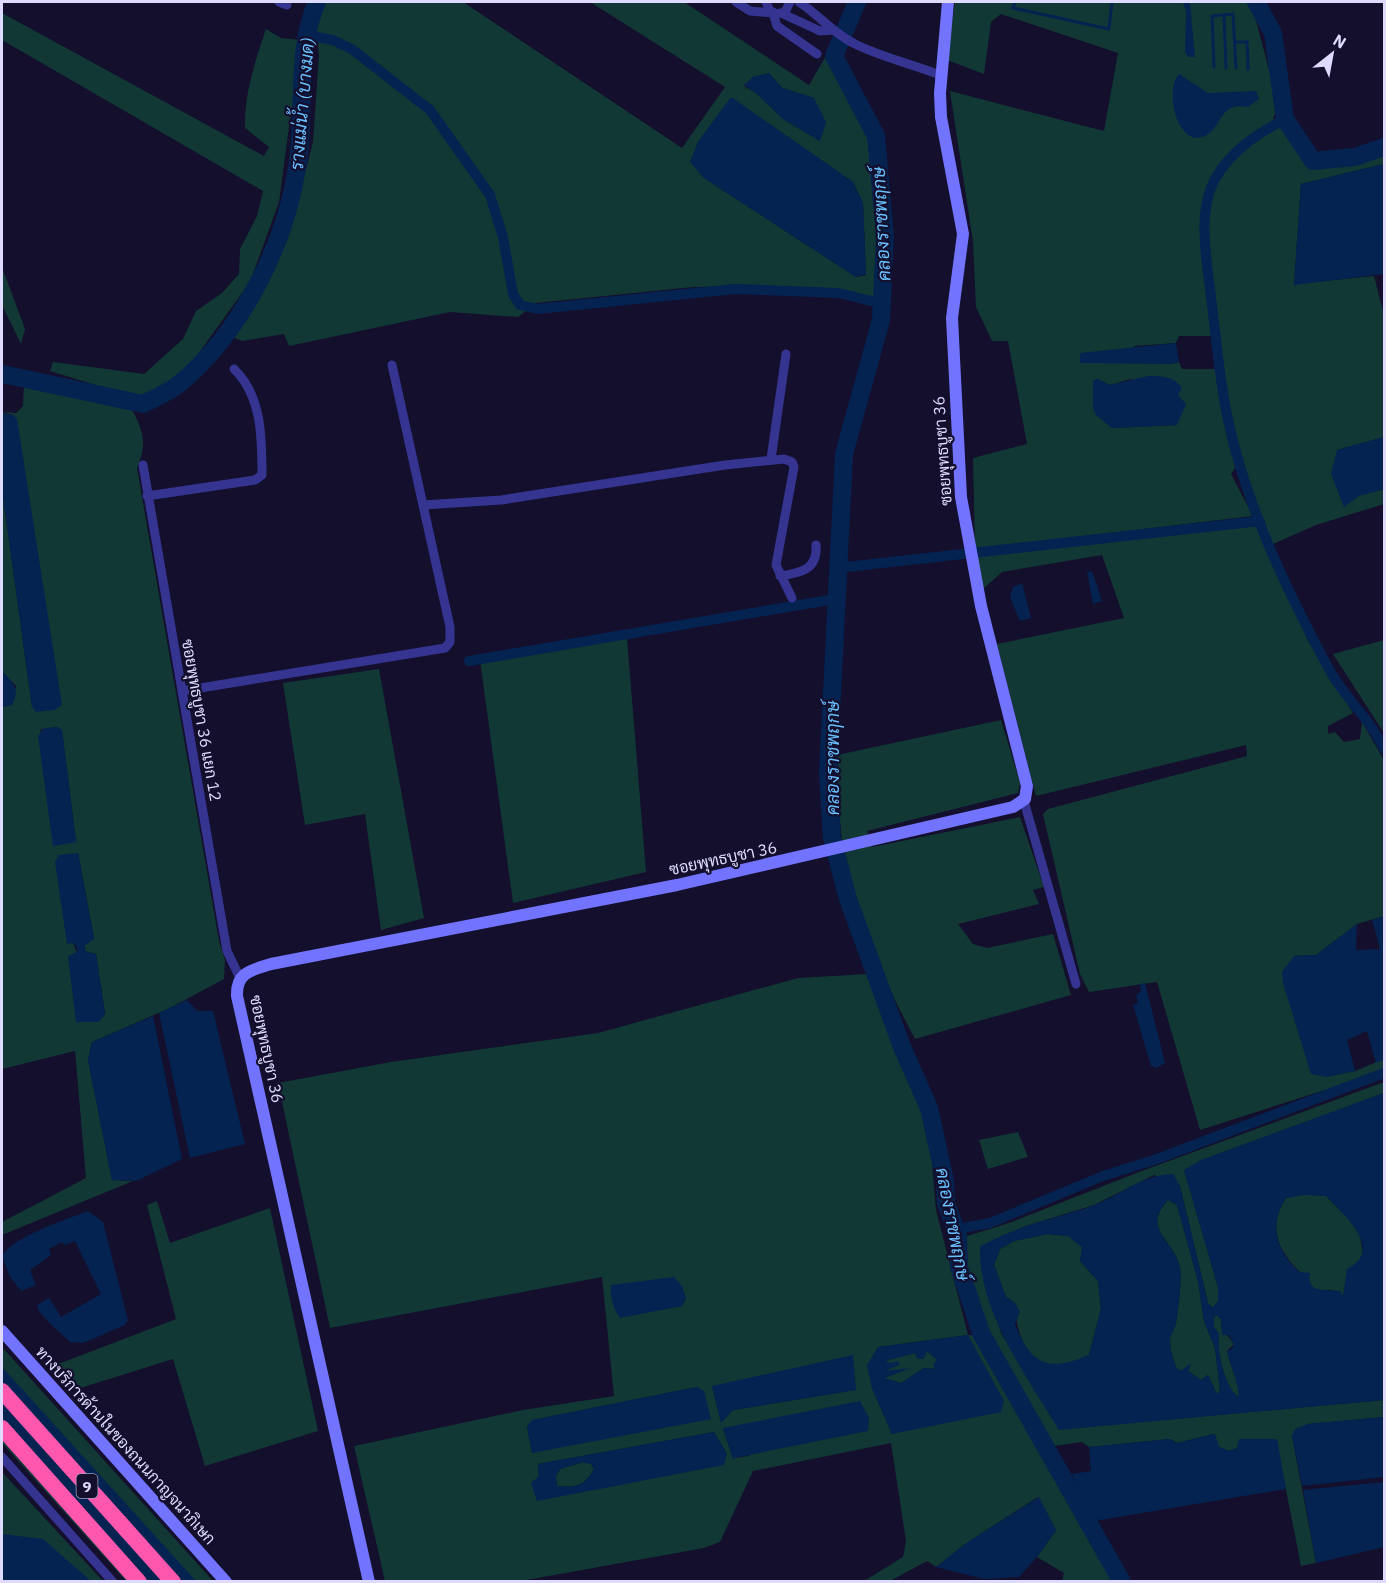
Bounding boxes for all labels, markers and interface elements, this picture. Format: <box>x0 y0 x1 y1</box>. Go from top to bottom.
north arrow <box>1302 24 1362 84</box>
text: N <box>1330 30 1350 53</box>
water label: รางแม่น้ำ (บางมด) <box>281 36 319 172</box>
water label: คลองราชพฤกษ์ <box>865 164 895 282</box>
street label: ซอยพุทธบูชา 36 <box>928 395 958 506</box>
street label: ซอยพุทธบูชา 36 แยก 12 <box>176 637 226 803</box>
water label: คลองราชพฤกษ์ <box>820 698 844 815</box>
street label: ซอยพุทธบูชา 36 <box>667 837 779 881</box>
street label: ซอยพุทธบูชา 36 <box>244 993 288 1105</box>
water label: คลองราชพฤกษ์ <box>931 1165 977 1285</box>
street label: ทางบริการด้านในของถนนกาญจนาภิเษก <box>32 1341 221 1548</box>
road number: 9 <box>76 1474 98 1498</box>

